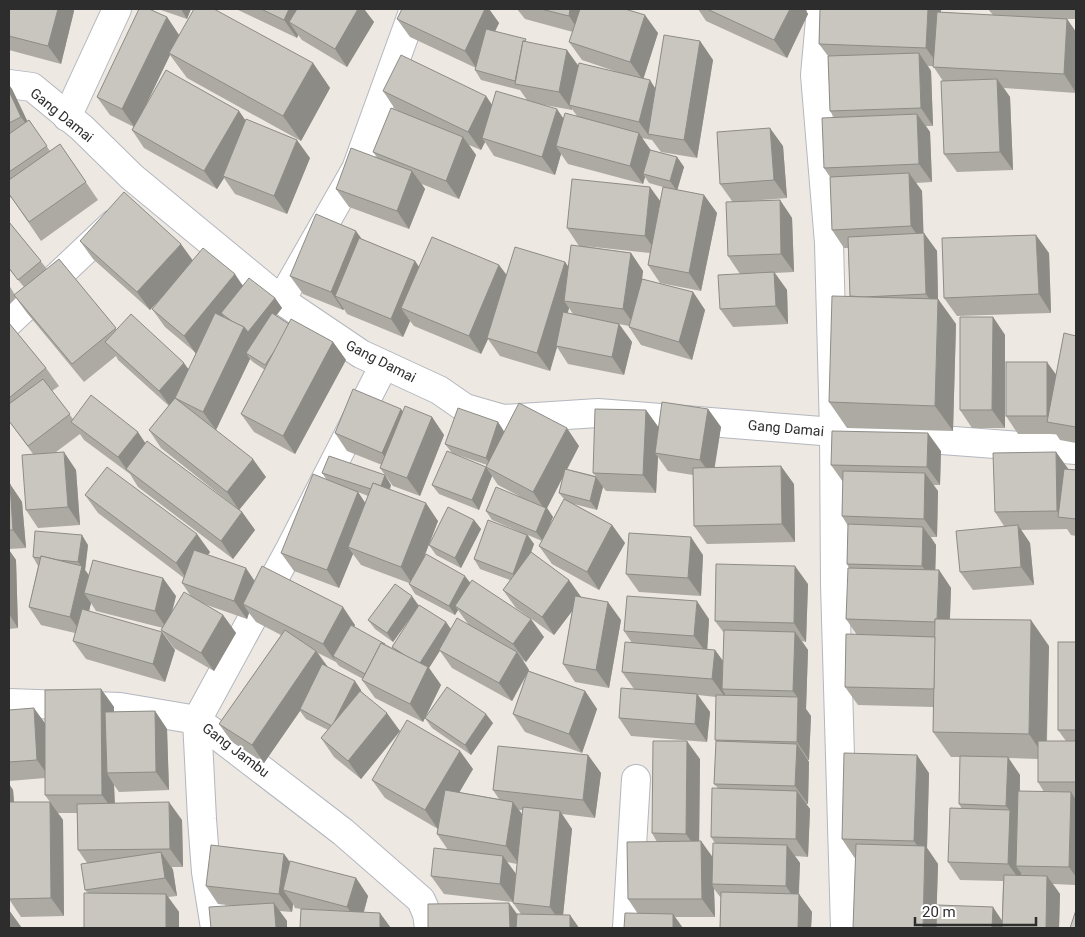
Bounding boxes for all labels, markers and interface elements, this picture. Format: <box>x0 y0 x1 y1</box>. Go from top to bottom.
street label: Gang Damai <box>27 85 97 145</box>
street label: Gang Damai <box>343 337 419 385</box>
street label: Gang Damai <box>747 417 825 439</box>
street label: Gang Jambu <box>199 720 273 780</box>
scale bar <box>915 894 1036 926</box>
text: 20 m <box>922 903 956 921</box>

